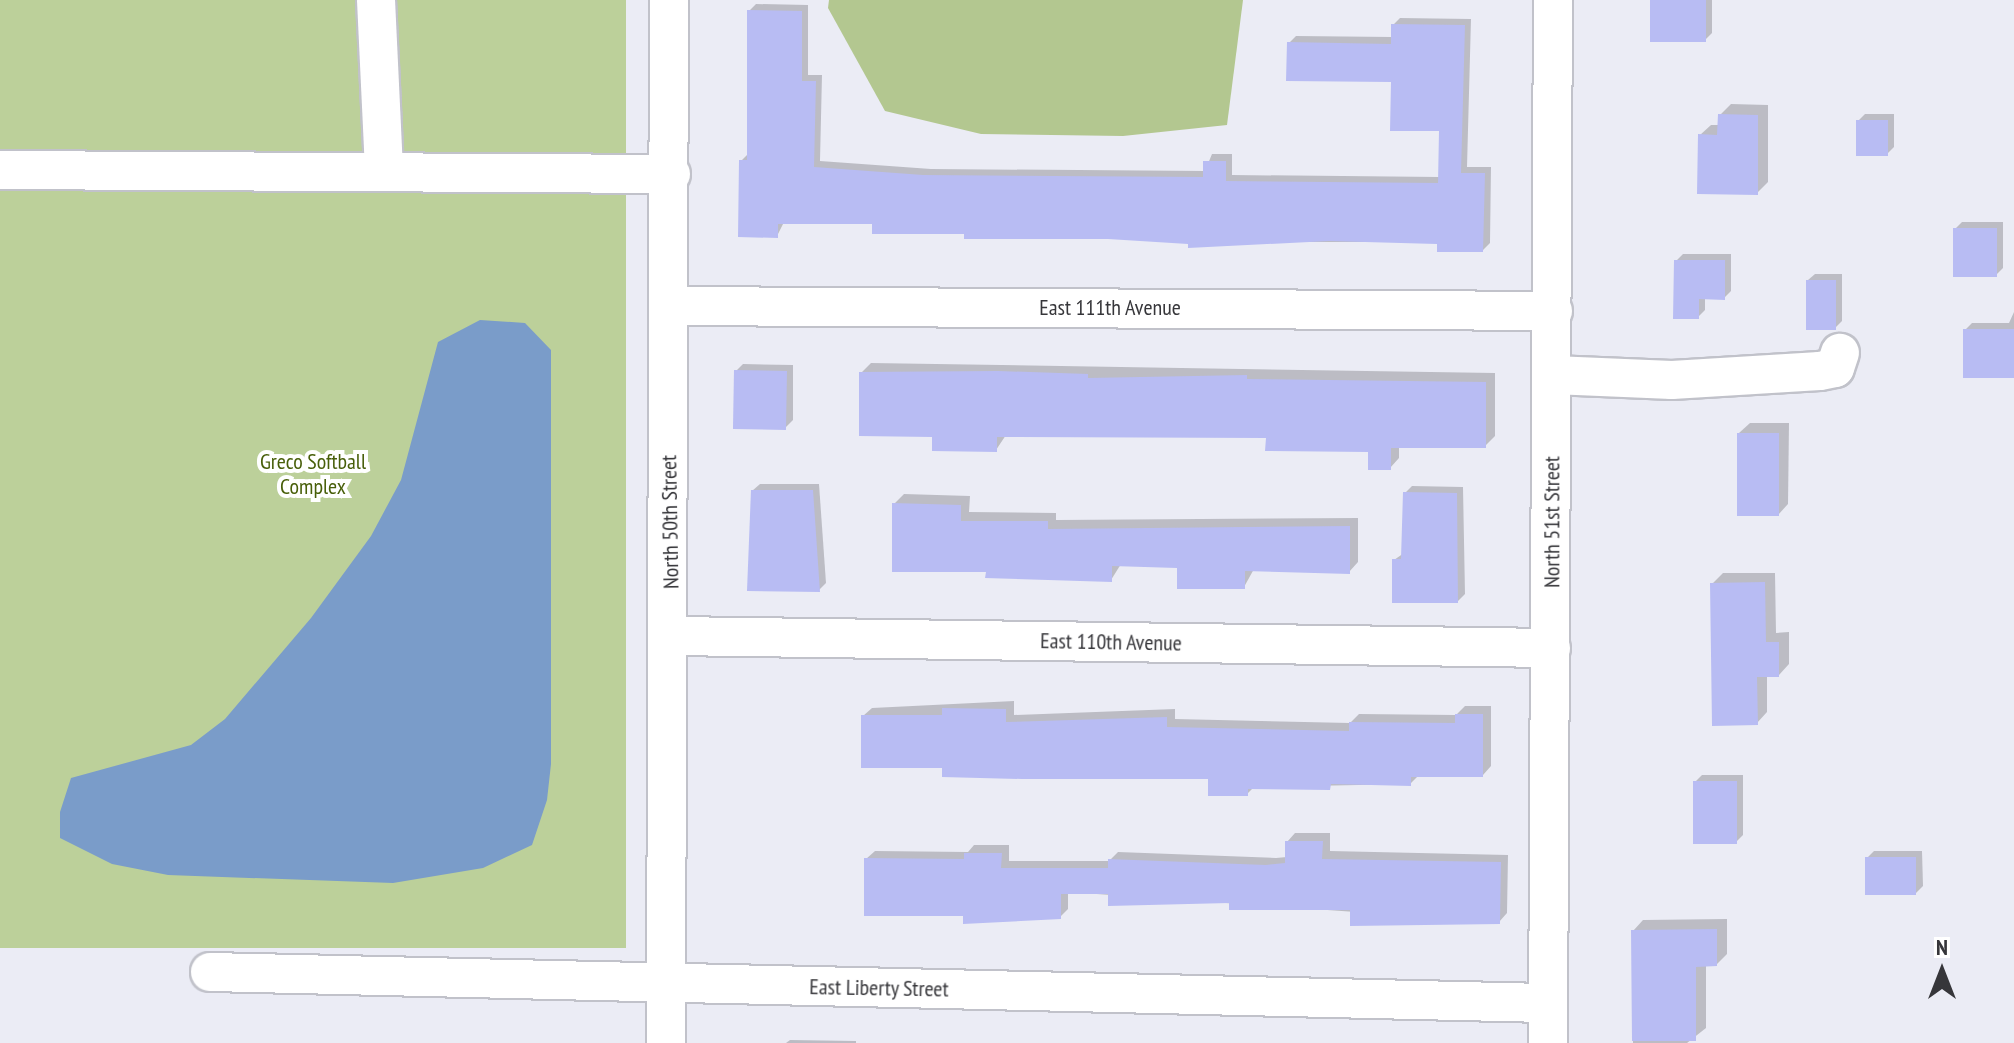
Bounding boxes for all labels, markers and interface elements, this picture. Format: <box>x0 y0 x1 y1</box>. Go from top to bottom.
street label: East 111th Avenue <box>1039 295 1181 321</box>
park label: Greco Softball Complex <box>260 448 366 500</box>
street label: North 50th Street <box>656 455 684 589</box>
street label: North 51st Street <box>1539 456 1565 588</box>
street label: East 110th Avenue <box>1040 628 1182 656</box>
north arrow <box>1902 931 1982 1011</box>
text: N <box>1936 933 1948 961</box>
street label: East Liberty Street <box>809 974 949 1002</box>

